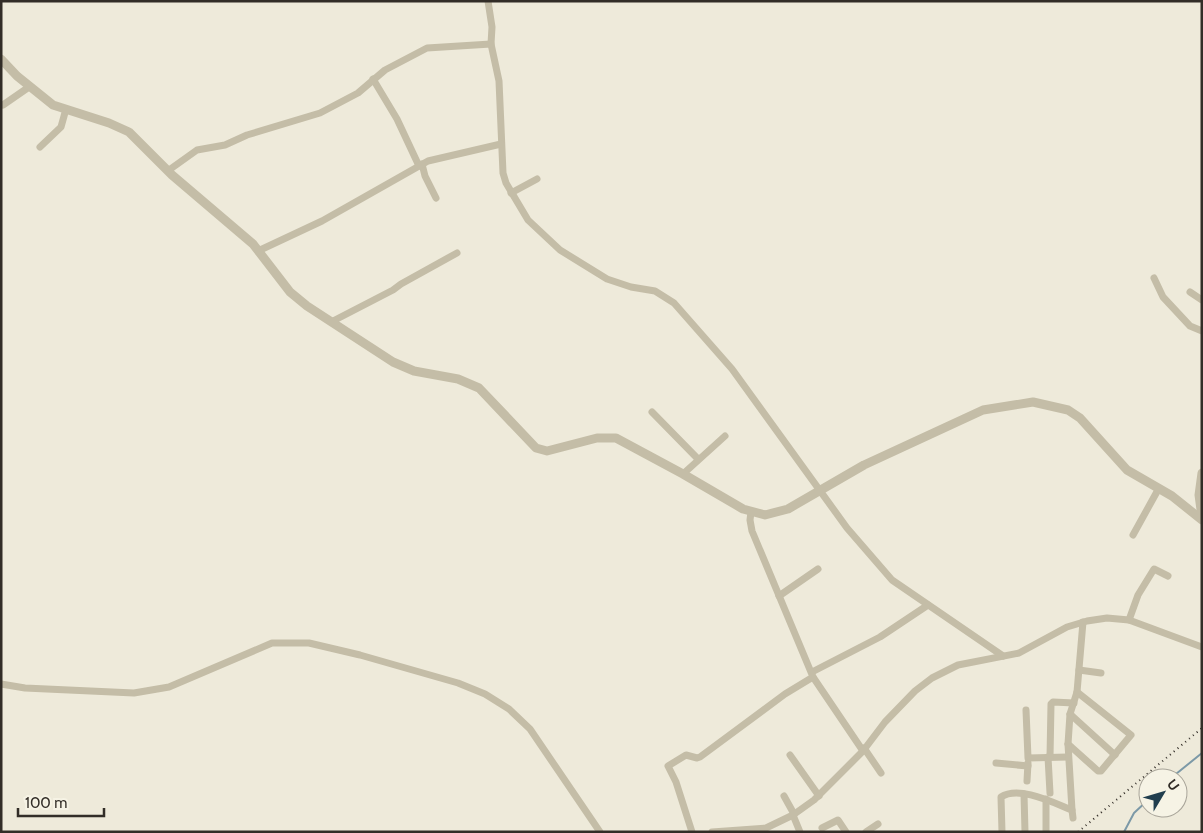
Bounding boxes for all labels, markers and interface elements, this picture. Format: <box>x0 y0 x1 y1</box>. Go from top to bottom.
north arrow <box>1138 768 1188 818</box>
text: U <box>1163 775 1183 795</box>
scale bar <box>18 786 104 818</box>
text: 100 m <box>25 794 67 812</box>

